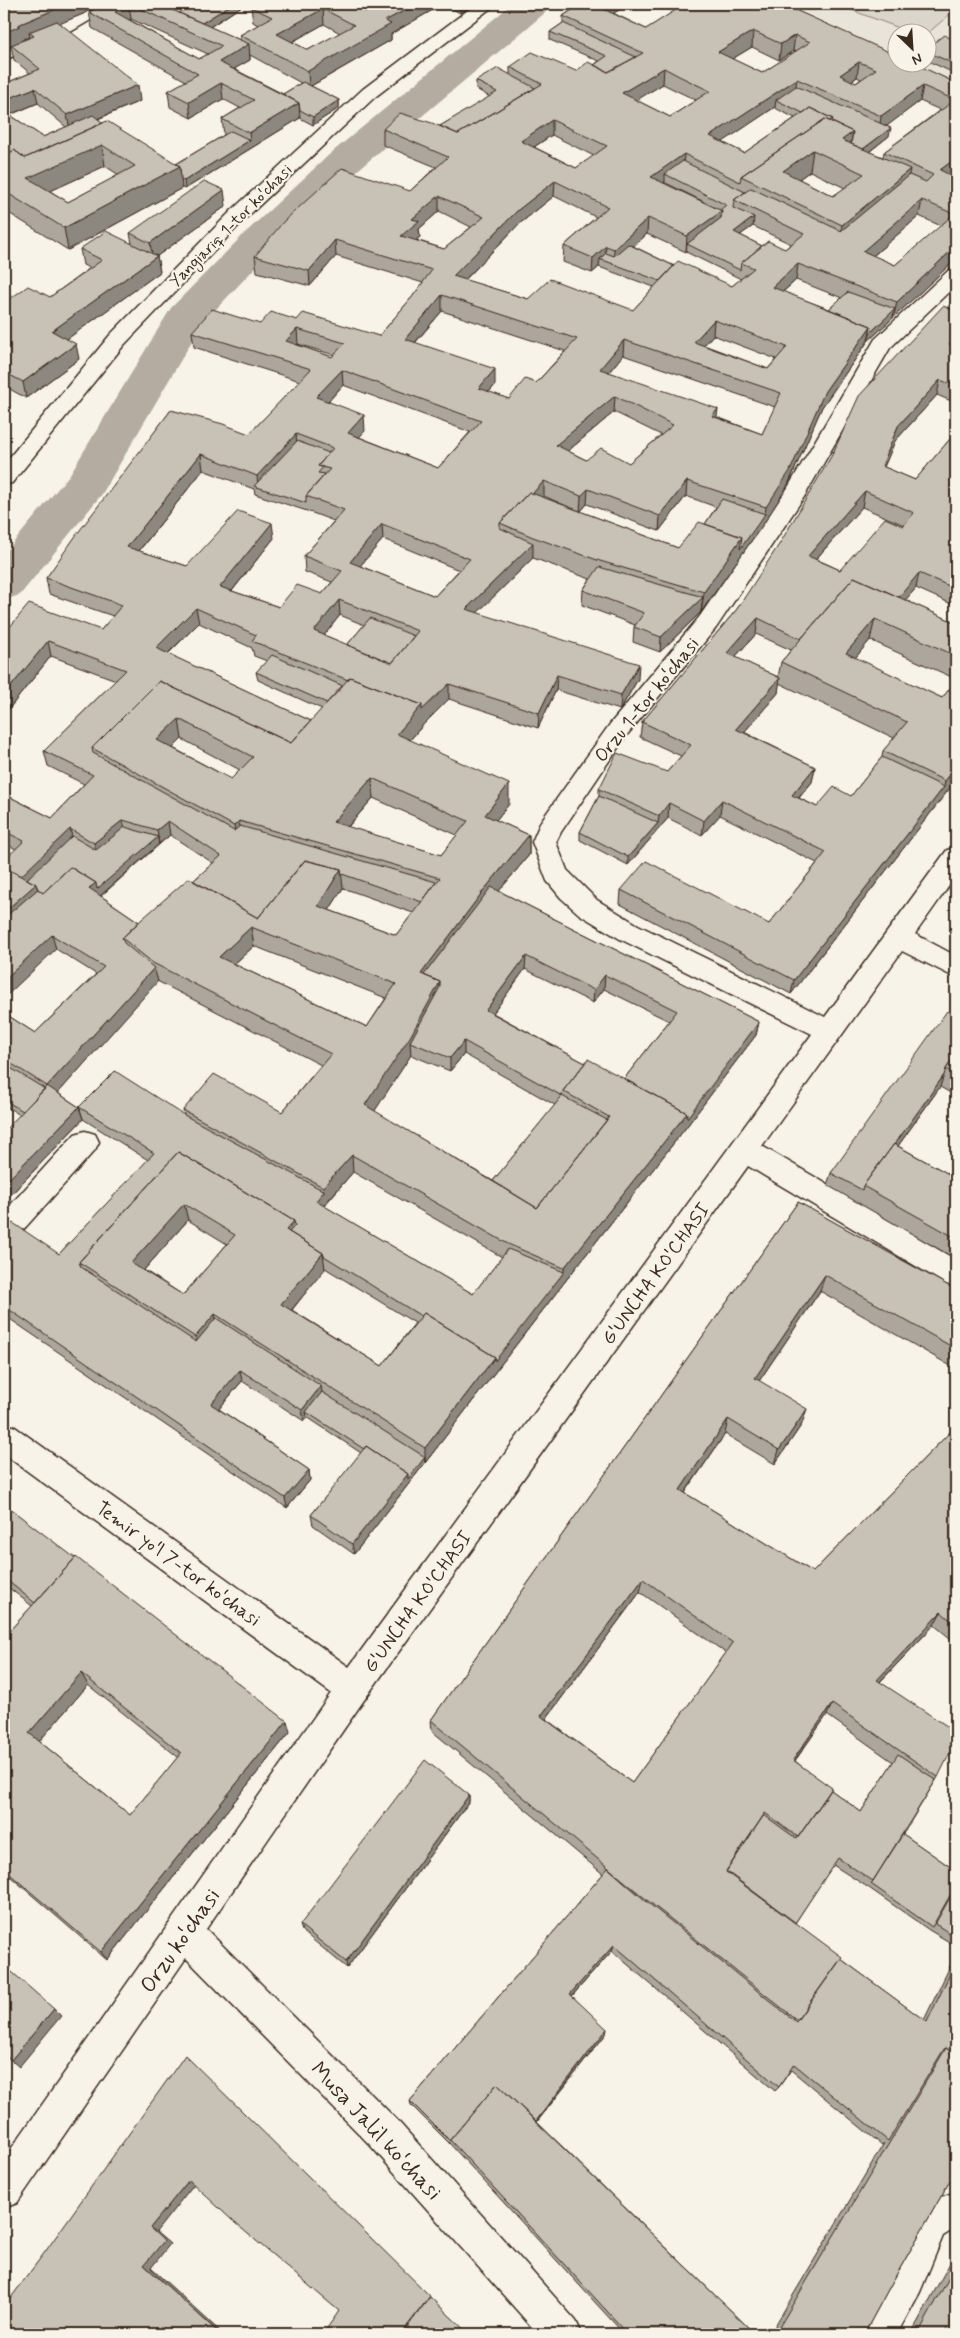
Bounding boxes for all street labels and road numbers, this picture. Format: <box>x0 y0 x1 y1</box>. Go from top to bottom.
street label: Yangiariq 1-tor koʻchasi <box>165 160 298 293</box>
street label: Orzu 1-tor koʻchasi <box>589 632 705 768</box>
street label: G'UNCHA KO'CHASI <box>596 1198 716 1350</box>
street label: Temir yoʻl 7-tor koʻchasi <box>90 1496 266 1633</box>
street label: G'UNCHA KO'CHASI <box>358 1526 478 1678</box>
street label: Orzu koʻchasi <box>134 1883 227 1999</box>
street label: Musa Jalil koʻchasi <box>304 2056 447 2207</box>

